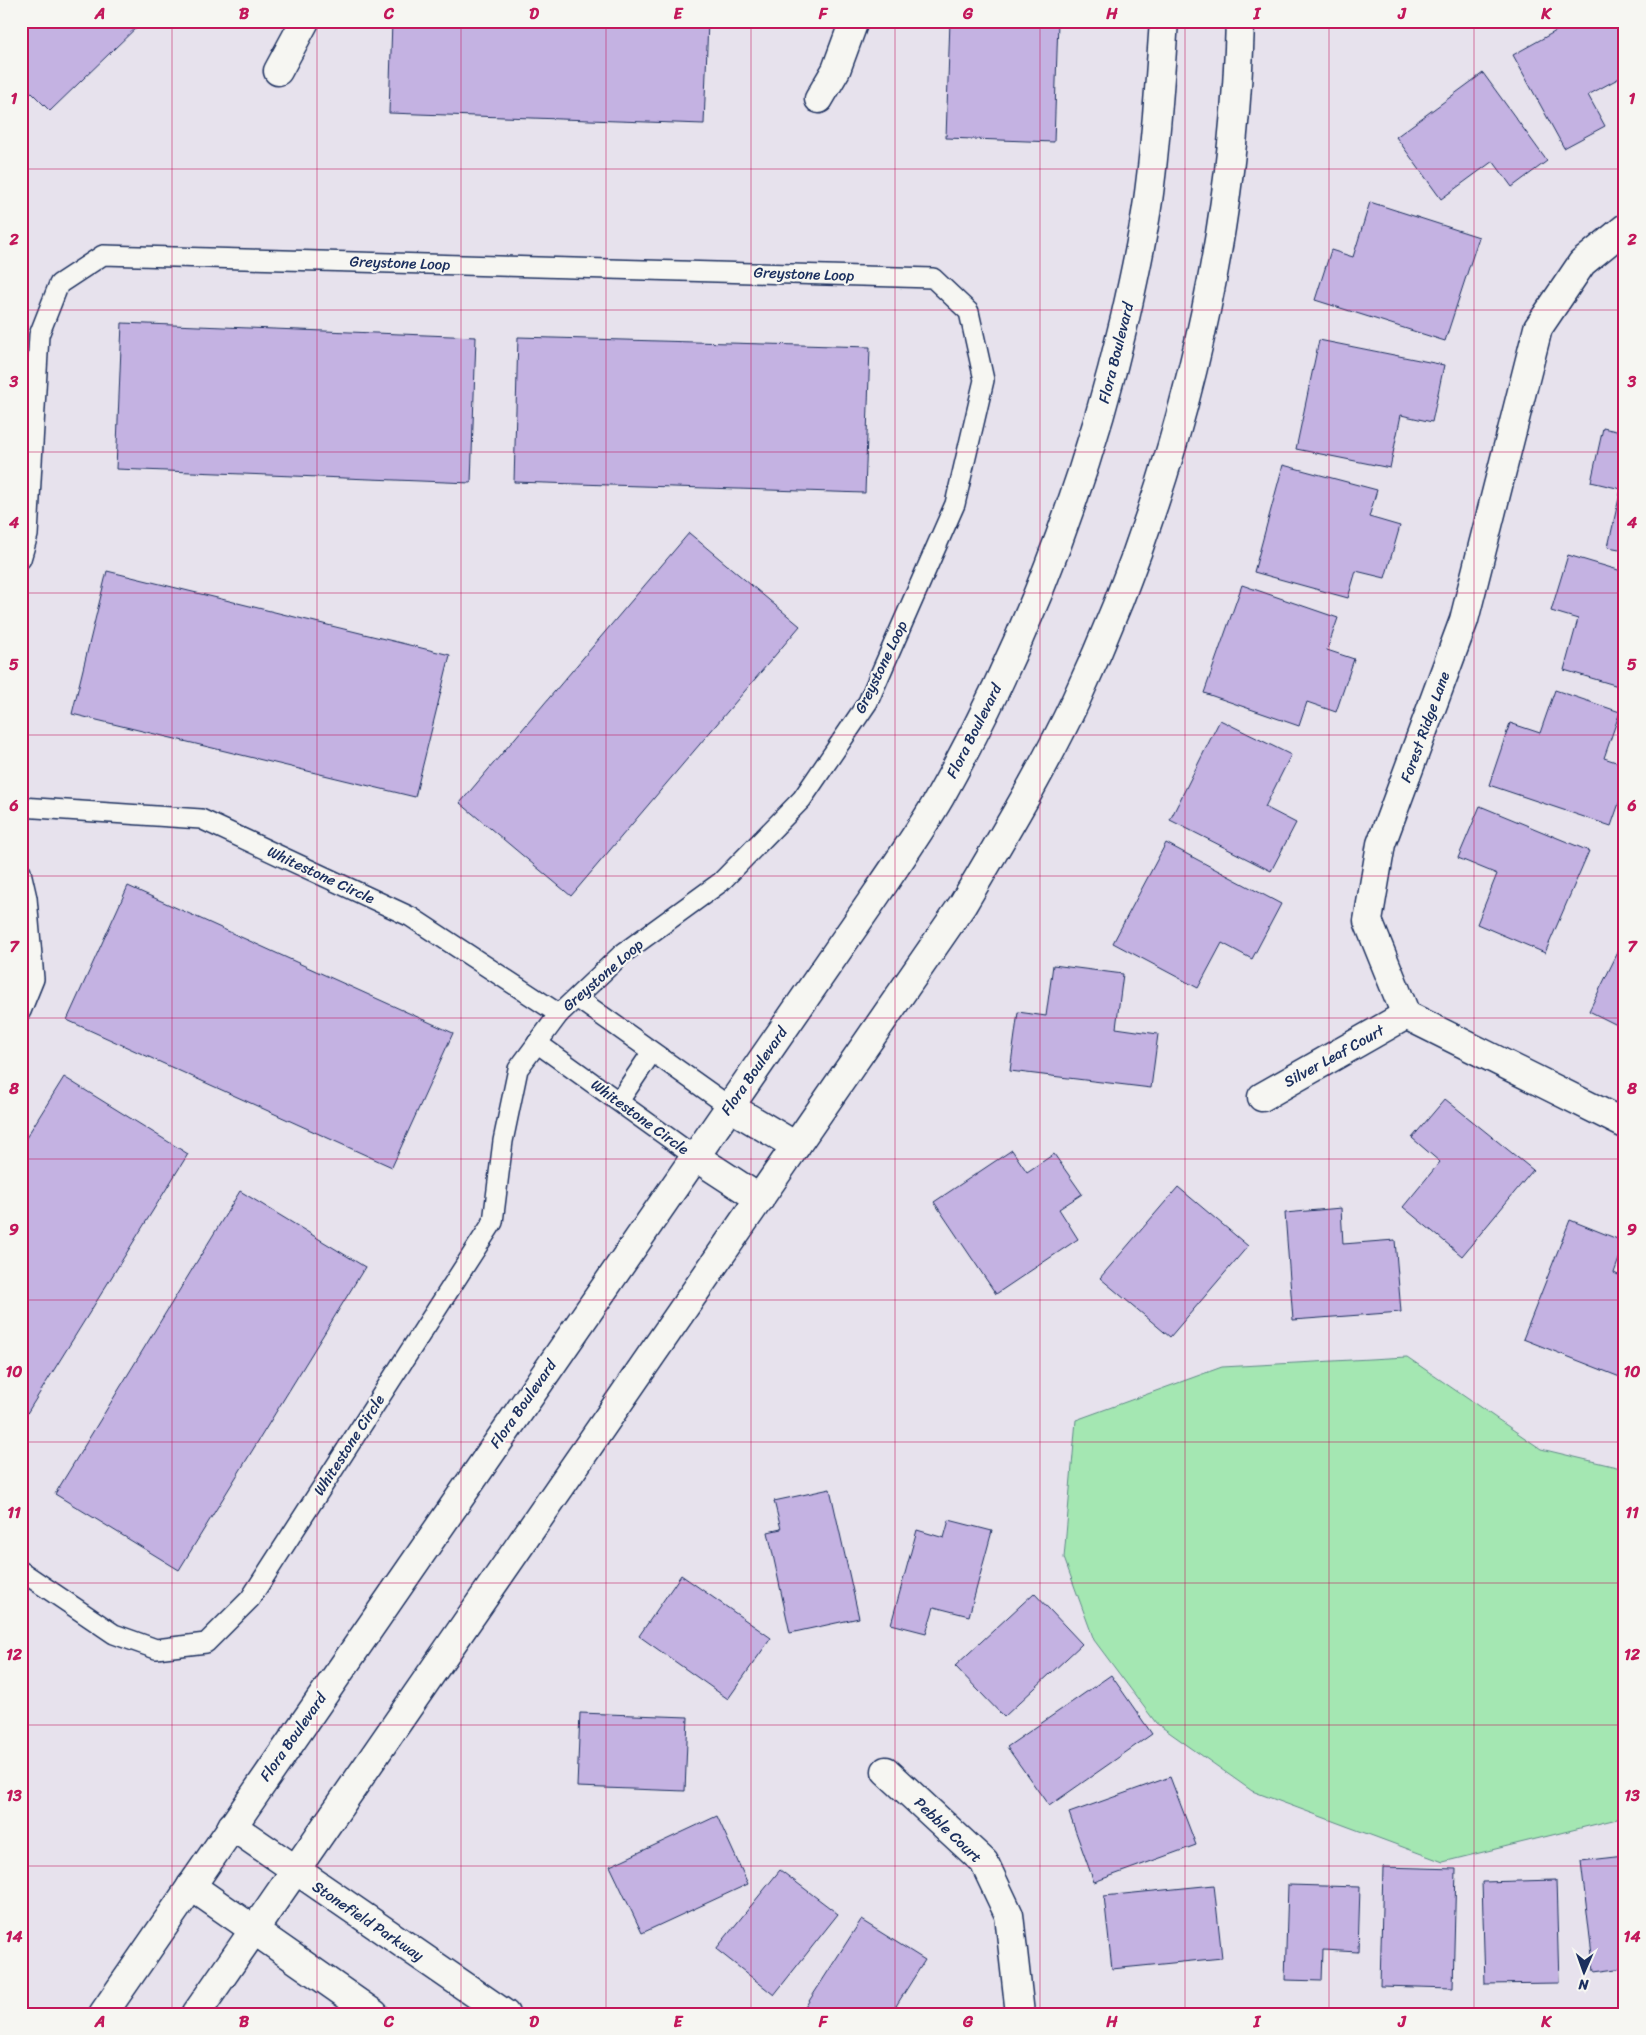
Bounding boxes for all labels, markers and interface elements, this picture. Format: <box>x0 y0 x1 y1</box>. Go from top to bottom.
text: A <box>94 0 105 28</box>
text: B <box>239 0 250 28</box>
text: C <box>383 0 395 28</box>
text: D <box>529 0 539 28</box>
text: E <box>674 0 684 28</box>
text: F <box>818 0 829 28</box>
text: G <box>962 0 974 28</box>
text: H <box>1105 0 1118 28</box>
text: I <box>1253 0 1262 28</box>
text: J <box>1397 0 1407 28</box>
text: K <box>1540 0 1552 28</box>
text: 1 <box>11 84 18 113</box>
text: 1 <box>1629 84 1636 113</box>
text: 2 <box>8 225 19 254</box>
text: 2 <box>1626 225 1637 254</box>
street label: Greystone Loop <box>349 248 451 278</box>
street label: Greystone Loop <box>753 259 855 289</box>
street label: Flora Boulevard <box>1091 299 1141 406</box>
text: 3 <box>9 367 19 396</box>
text: 3 <box>1627 367 1637 396</box>
text: 4 <box>8 508 19 537</box>
text: 4 <box>1626 508 1637 537</box>
street label: Greystone Loop <box>847 616 915 718</box>
text: 5 <box>9 650 19 679</box>
text: 5 <box>1627 650 1637 679</box>
street label: Forest Ridge Lane <box>1393 668 1457 786</box>
street label: Flora Boulevard <box>939 678 1010 783</box>
text: 6 <box>8 791 19 820</box>
text: 6 <box>1626 791 1637 820</box>
street label: Whitestone Circle <box>263 839 379 911</box>
text: 7 <box>9 932 20 961</box>
street label: Greystone Loop <box>556 932 650 1018</box>
text: 7 <box>1627 932 1638 961</box>
street label: Silver Leaf Court <box>1279 1017 1390 1095</box>
street label: Flora Boulevard <box>714 1020 795 1121</box>
street label: Whitestone Circle <box>585 1072 695 1162</box>
text: 8 <box>8 1074 19 1103</box>
text: 8 <box>1626 1074 1637 1103</box>
text: 9 <box>9 1215 19 1244</box>
text: 9 <box>1627 1215 1637 1244</box>
street label: Flora Boulevard <box>483 1353 564 1454</box>
text: 10 <box>6 1357 22 1386</box>
text: 10 <box>1624 1357 1640 1386</box>
street label: Whitestone Circle <box>306 1389 392 1501</box>
text: 11 <box>7 1498 21 1527</box>
text: 11 <box>1625 1498 1639 1527</box>
text: 12 <box>6 1640 23 1669</box>
text: 12 <box>1624 1640 1641 1669</box>
street label: Flora Boulevard <box>253 1686 334 1787</box>
text: 13 <box>6 1781 22 1810</box>
text: 13 <box>1624 1781 1640 1810</box>
street label: Pebble Court <box>908 1791 988 1870</box>
street label: Stonefield Parkway <box>307 1874 429 1968</box>
text: 14 <box>6 1922 22 1951</box>
text: 14 <box>1624 1922 1640 1951</box>
north arrow <box>1558 1948 1608 1998</box>
text: N <box>1578 1972 1590 1997</box>
text: A <box>94 2007 105 2035</box>
text: B <box>239 2007 250 2035</box>
text: C <box>383 2007 395 2035</box>
text: D <box>529 2007 539 2035</box>
text: E <box>674 2007 684 2035</box>
text: F <box>818 2007 829 2035</box>
text: G <box>962 2007 974 2035</box>
text: H <box>1105 2007 1118 2035</box>
text: I <box>1253 2007 1262 2035</box>
text: J <box>1397 2007 1407 2035</box>
text: K <box>1540 2007 1552 2035</box>

